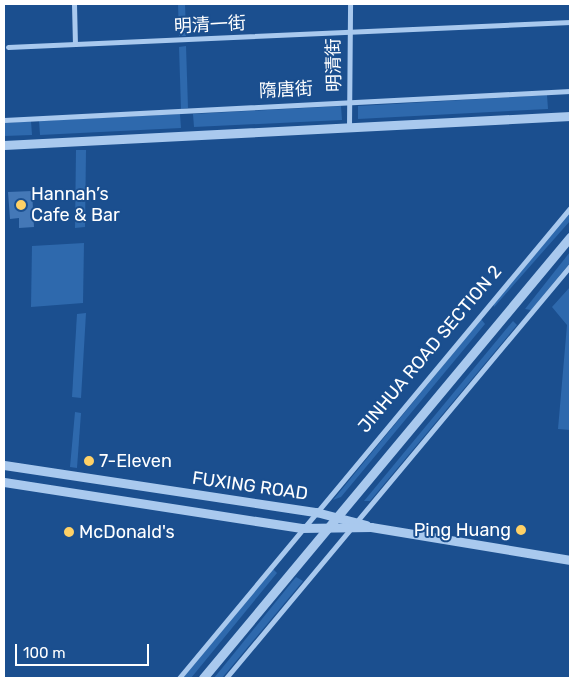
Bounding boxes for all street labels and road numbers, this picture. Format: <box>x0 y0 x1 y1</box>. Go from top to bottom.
street label: 明清一街 <box>173 12 247 38</box>
street label: 明清街 <box>323 38 345 92</box>
street label: 隋唐街 <box>258 78 314 102</box>
street label: JINHUA ROAD SECTION 2 <box>354 261 506 437</box>
street label: FUXING ROAD <box>191 467 309 505</box>

